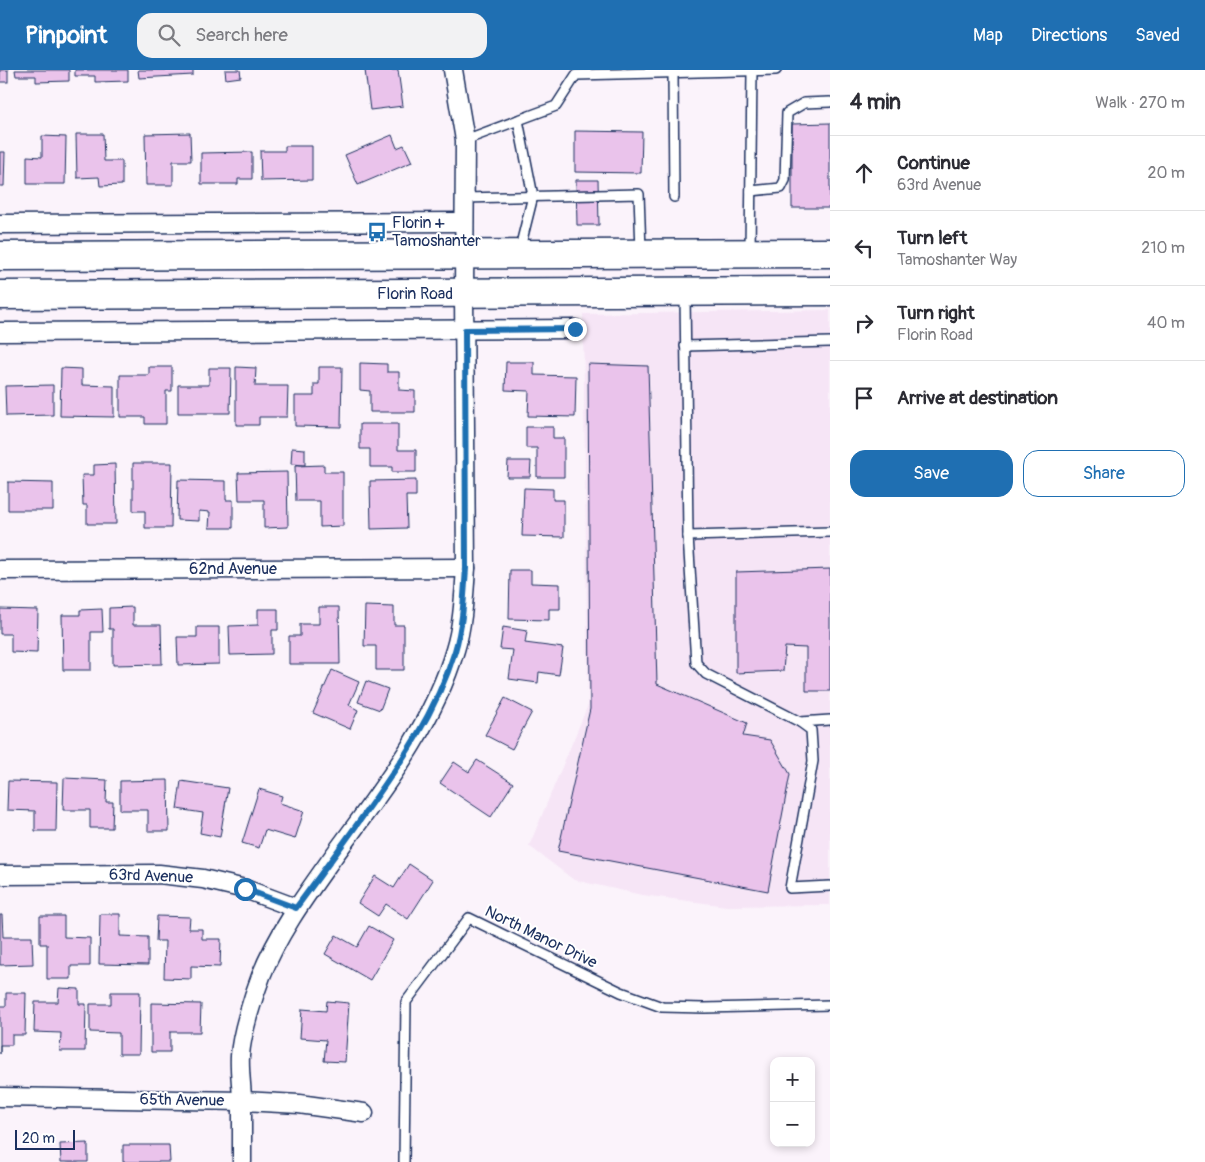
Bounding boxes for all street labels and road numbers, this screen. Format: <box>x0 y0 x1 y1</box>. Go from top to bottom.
street label: Florin Road <box>377 284 453 304</box>
street label: 62nd Avenue <box>189 559 277 579</box>
street label: 63rd Avenue <box>109 865 193 887</box>
street label: North Manor Drive <box>482 901 600 973</box>
street label: 65th Avenue <box>140 1089 225 1111</box>

